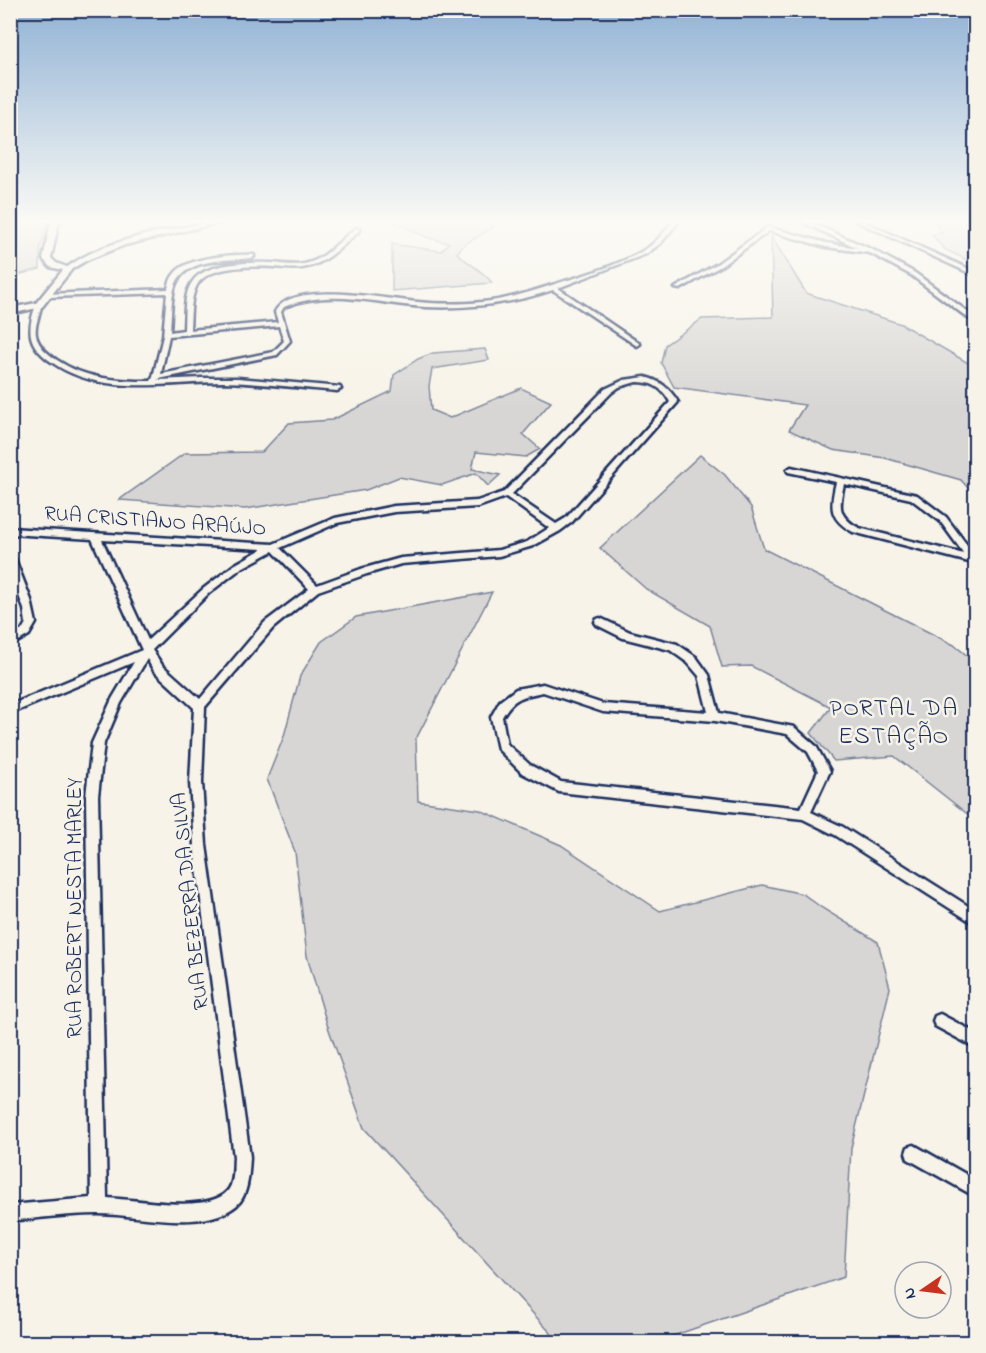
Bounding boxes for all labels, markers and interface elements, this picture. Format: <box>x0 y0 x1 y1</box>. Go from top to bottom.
street label: RUA CRISTIANO ARAÚJO <box>43 499 267 545</box>
district label: PORTAL DA ESTAÇÃO <box>829 692 959 755</box>
street label: RUA ROBERT NESTA MARLEY <box>61 777 91 1039</box>
street label: RUA BEZERRA DA SILVA <box>165 791 217 1011</box>
north arrow <box>893 1260 953 1320</box>
text: N <box>897 1285 923 1301</box>

